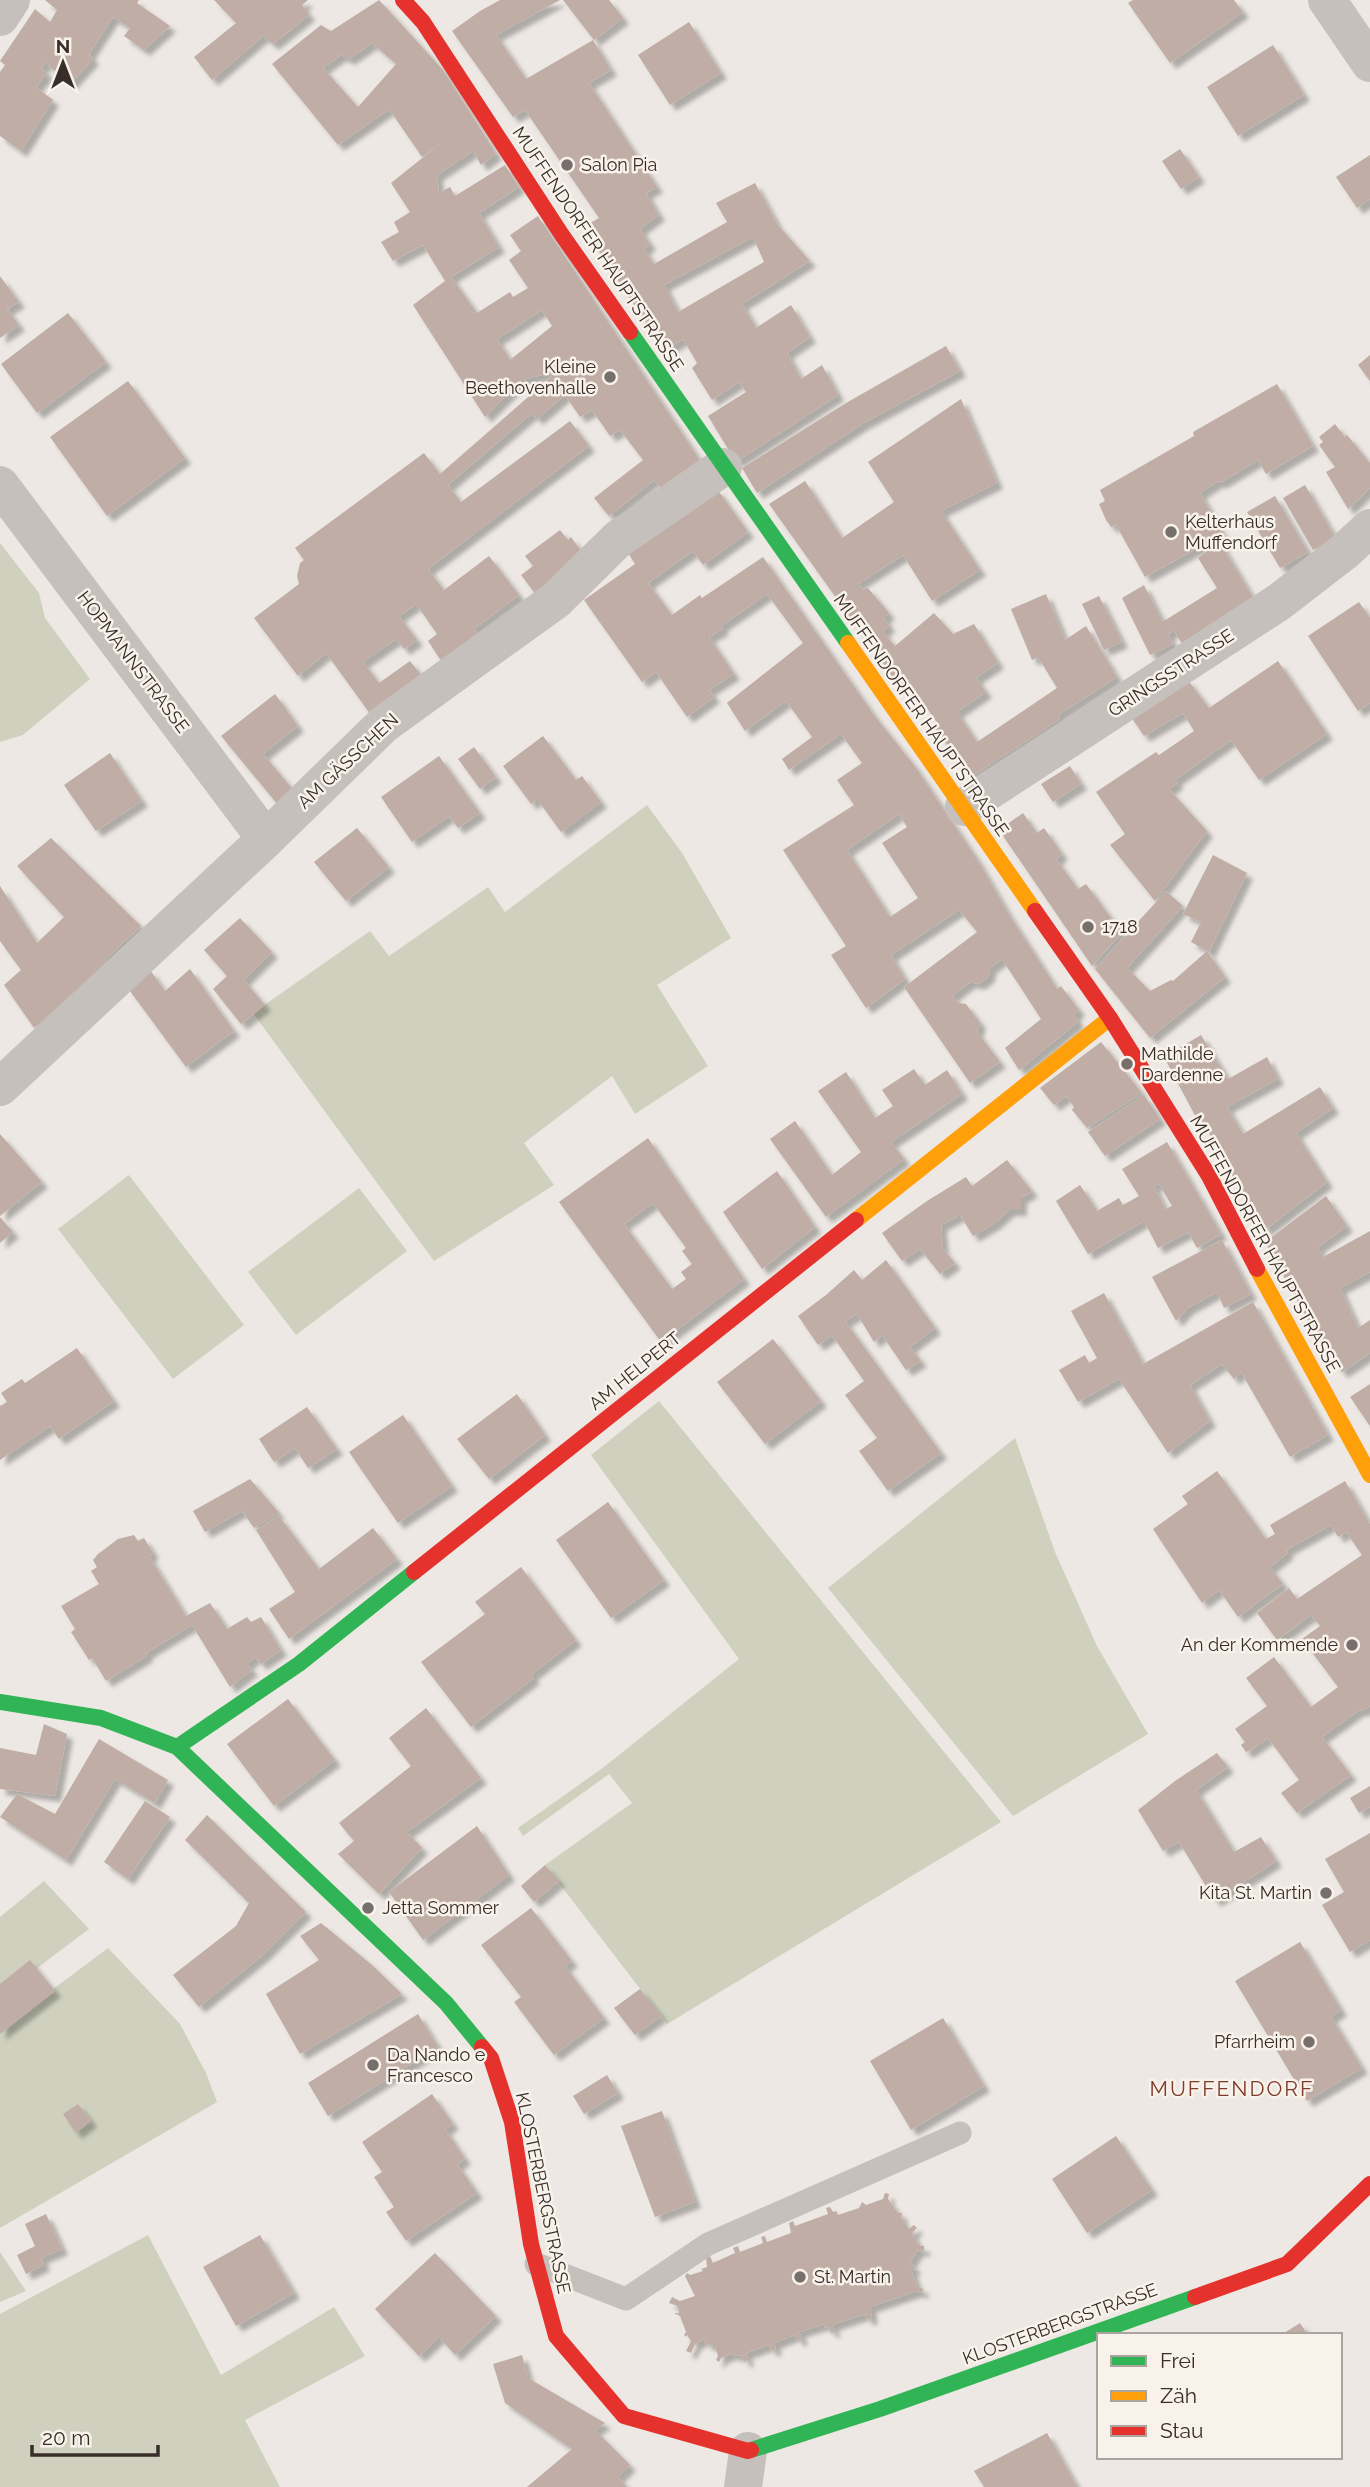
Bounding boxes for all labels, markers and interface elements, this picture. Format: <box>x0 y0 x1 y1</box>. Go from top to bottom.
north arrow <box>28 28 98 98</box>
text: N <box>56 35 70 57</box>
street label: MUFFENDORFER HAUPTSTRASSE <box>508 122 688 375</box>
place label: Salon Pia <box>581 154 657 175</box>
marker: Salon Pia <box>559 157 575 173</box>
place label: Kleine Beethovenhalle <box>465 356 596 398</box>
marker: Kleine Beethovenhalle <box>602 369 618 385</box>
place label: Kelterhaus Muffendorf <box>1185 511 1278 553</box>
marker: Kelterhaus Muffendorf <box>1163 524 1179 540</box>
street label: HOPMANNSTRASSE <box>73 587 194 737</box>
street label: MUFFENDORFER HAUPTSTRASSE <box>829 590 1013 840</box>
street label: GRINGSSTRASSE <box>1104 624 1237 721</box>
street label: AM GÄSSCHEN <box>293 709 402 813</box>
place label: 1718 <box>1102 916 1138 937</box>
marker: 1718 <box>1080 919 1096 935</box>
place label: Mathilde Dardenne <box>1141 1043 1223 1085</box>
marker: Mathilde Dardenne <box>1119 1056 1135 1072</box>
street label: MUFFENDORFER HAUPTSTRASSE <box>1186 1112 1345 1376</box>
street label: AM HELPERT <box>585 1327 685 1414</box>
place label: An der Kommende <box>1181 1634 1338 1655</box>
marker: An der Kommende <box>1344 1637 1360 1653</box>
place label: Kita St. Martin <box>1199 1882 1312 1903</box>
marker: Kita St. Martin <box>1318 1885 1334 1901</box>
place label: Jetta Sommer <box>382 1897 500 1918</box>
marker: Jetta Sommer <box>360 1900 376 1916</box>
place label: Pfarrheim <box>1214 2031 1295 2052</box>
marker: Pfarrheim <box>1301 2034 1317 2050</box>
place label: Da Nando e Francesco <box>387 2044 486 2086</box>
marker: Da Nando e Francesco <box>365 2057 381 2073</box>
district label: MUFFENDORF <box>1150 2076 1314 2101</box>
street label: KLOSTERBERGSTRASSE <box>512 2090 575 2296</box>
place label: St. Martin <box>814 2266 891 2287</box>
marker: St. Martin <box>792 2269 808 2285</box>
street label: KLOSTERBERGSTRASSE <box>960 2278 1160 2369</box>
legend <box>1097 2333 1342 2459</box>
text: Frei <box>1160 2348 1196 2373</box>
text: Zäh <box>1160 2383 1197 2408</box>
scale bar <box>32 2414 158 2458</box>
text: Stau <box>1160 2418 1204 2443</box>
text: 20 m <box>42 2425 90 2450</box>

